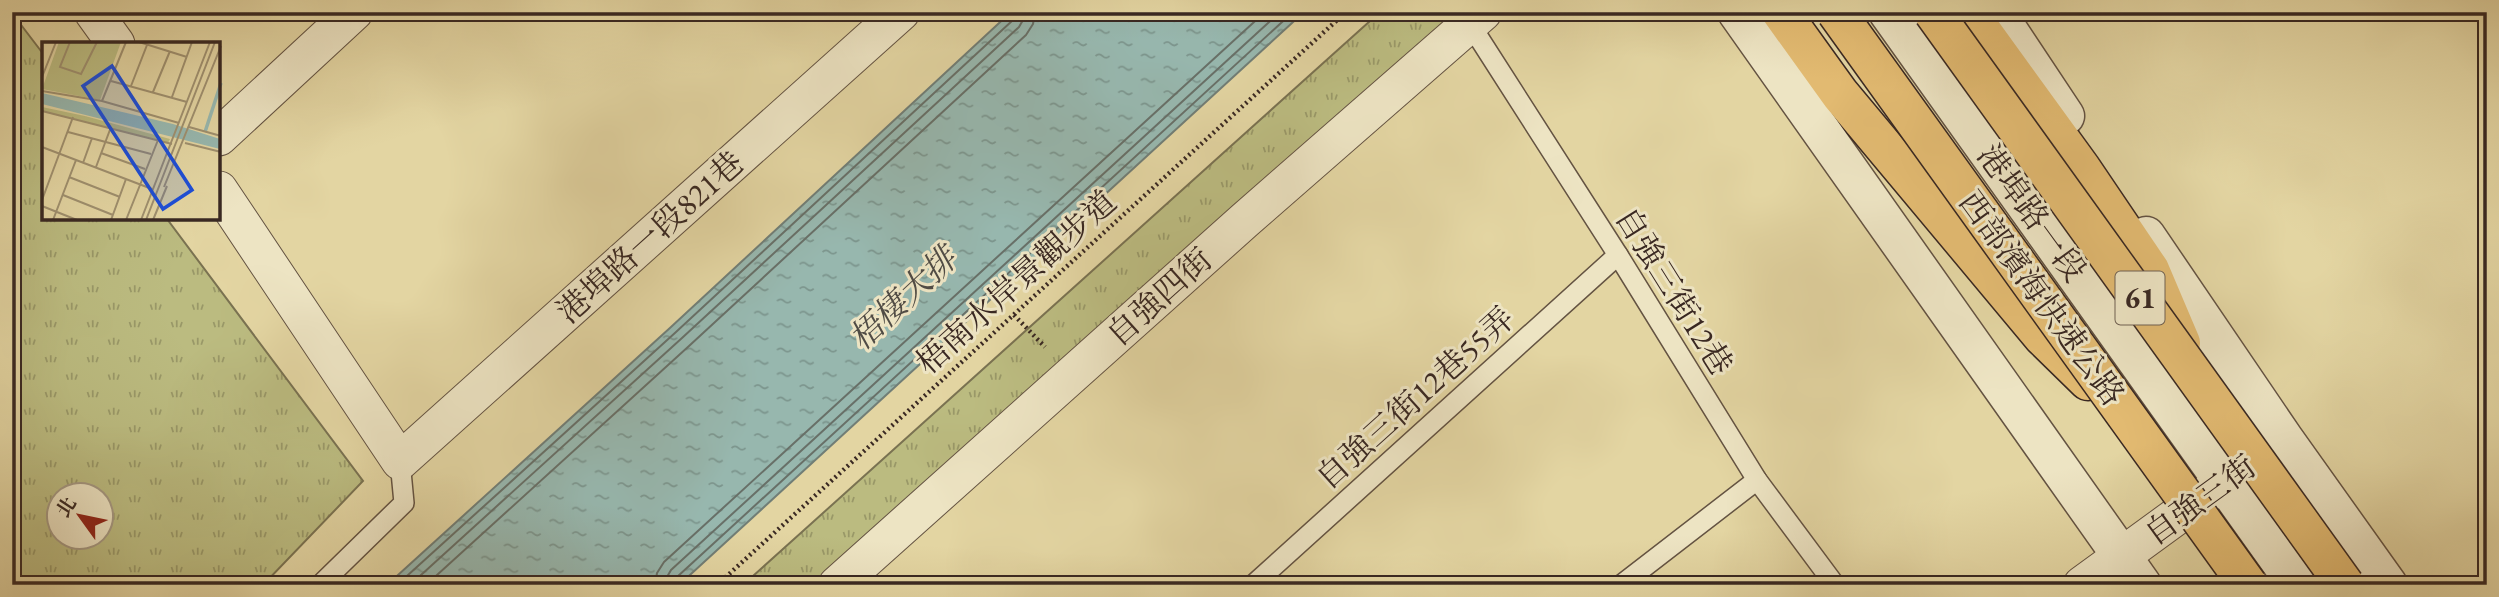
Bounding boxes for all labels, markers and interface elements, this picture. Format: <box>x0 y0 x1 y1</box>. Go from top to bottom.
inset map <box>42 42 220 220</box>
street label: 港埠路一段 <box>1968 136 2096 290</box>
street label: 港埠路一段821巷 <box>547 142 753 332</box>
street label: 梧南水岸景觀步道 <box>907 181 1125 383</box>
street label: 西部濱海快速公路 <box>1950 182 2134 414</box>
street label: 自強三街12巷 <box>1606 199 1742 383</box>
water label: 梧棲大排 <box>839 234 969 359</box>
street label: 自強四街 <box>1097 239 1221 355</box>
road number: 61 <box>2116 272 2164 324</box>
street label: 自強三街12巷55弄 <box>1307 298 1523 498</box>
street label: 自強三街 <box>2136 445 2264 555</box>
north arrow <box>46 482 116 552</box>
text: 北 <box>51 492 82 522</box>

